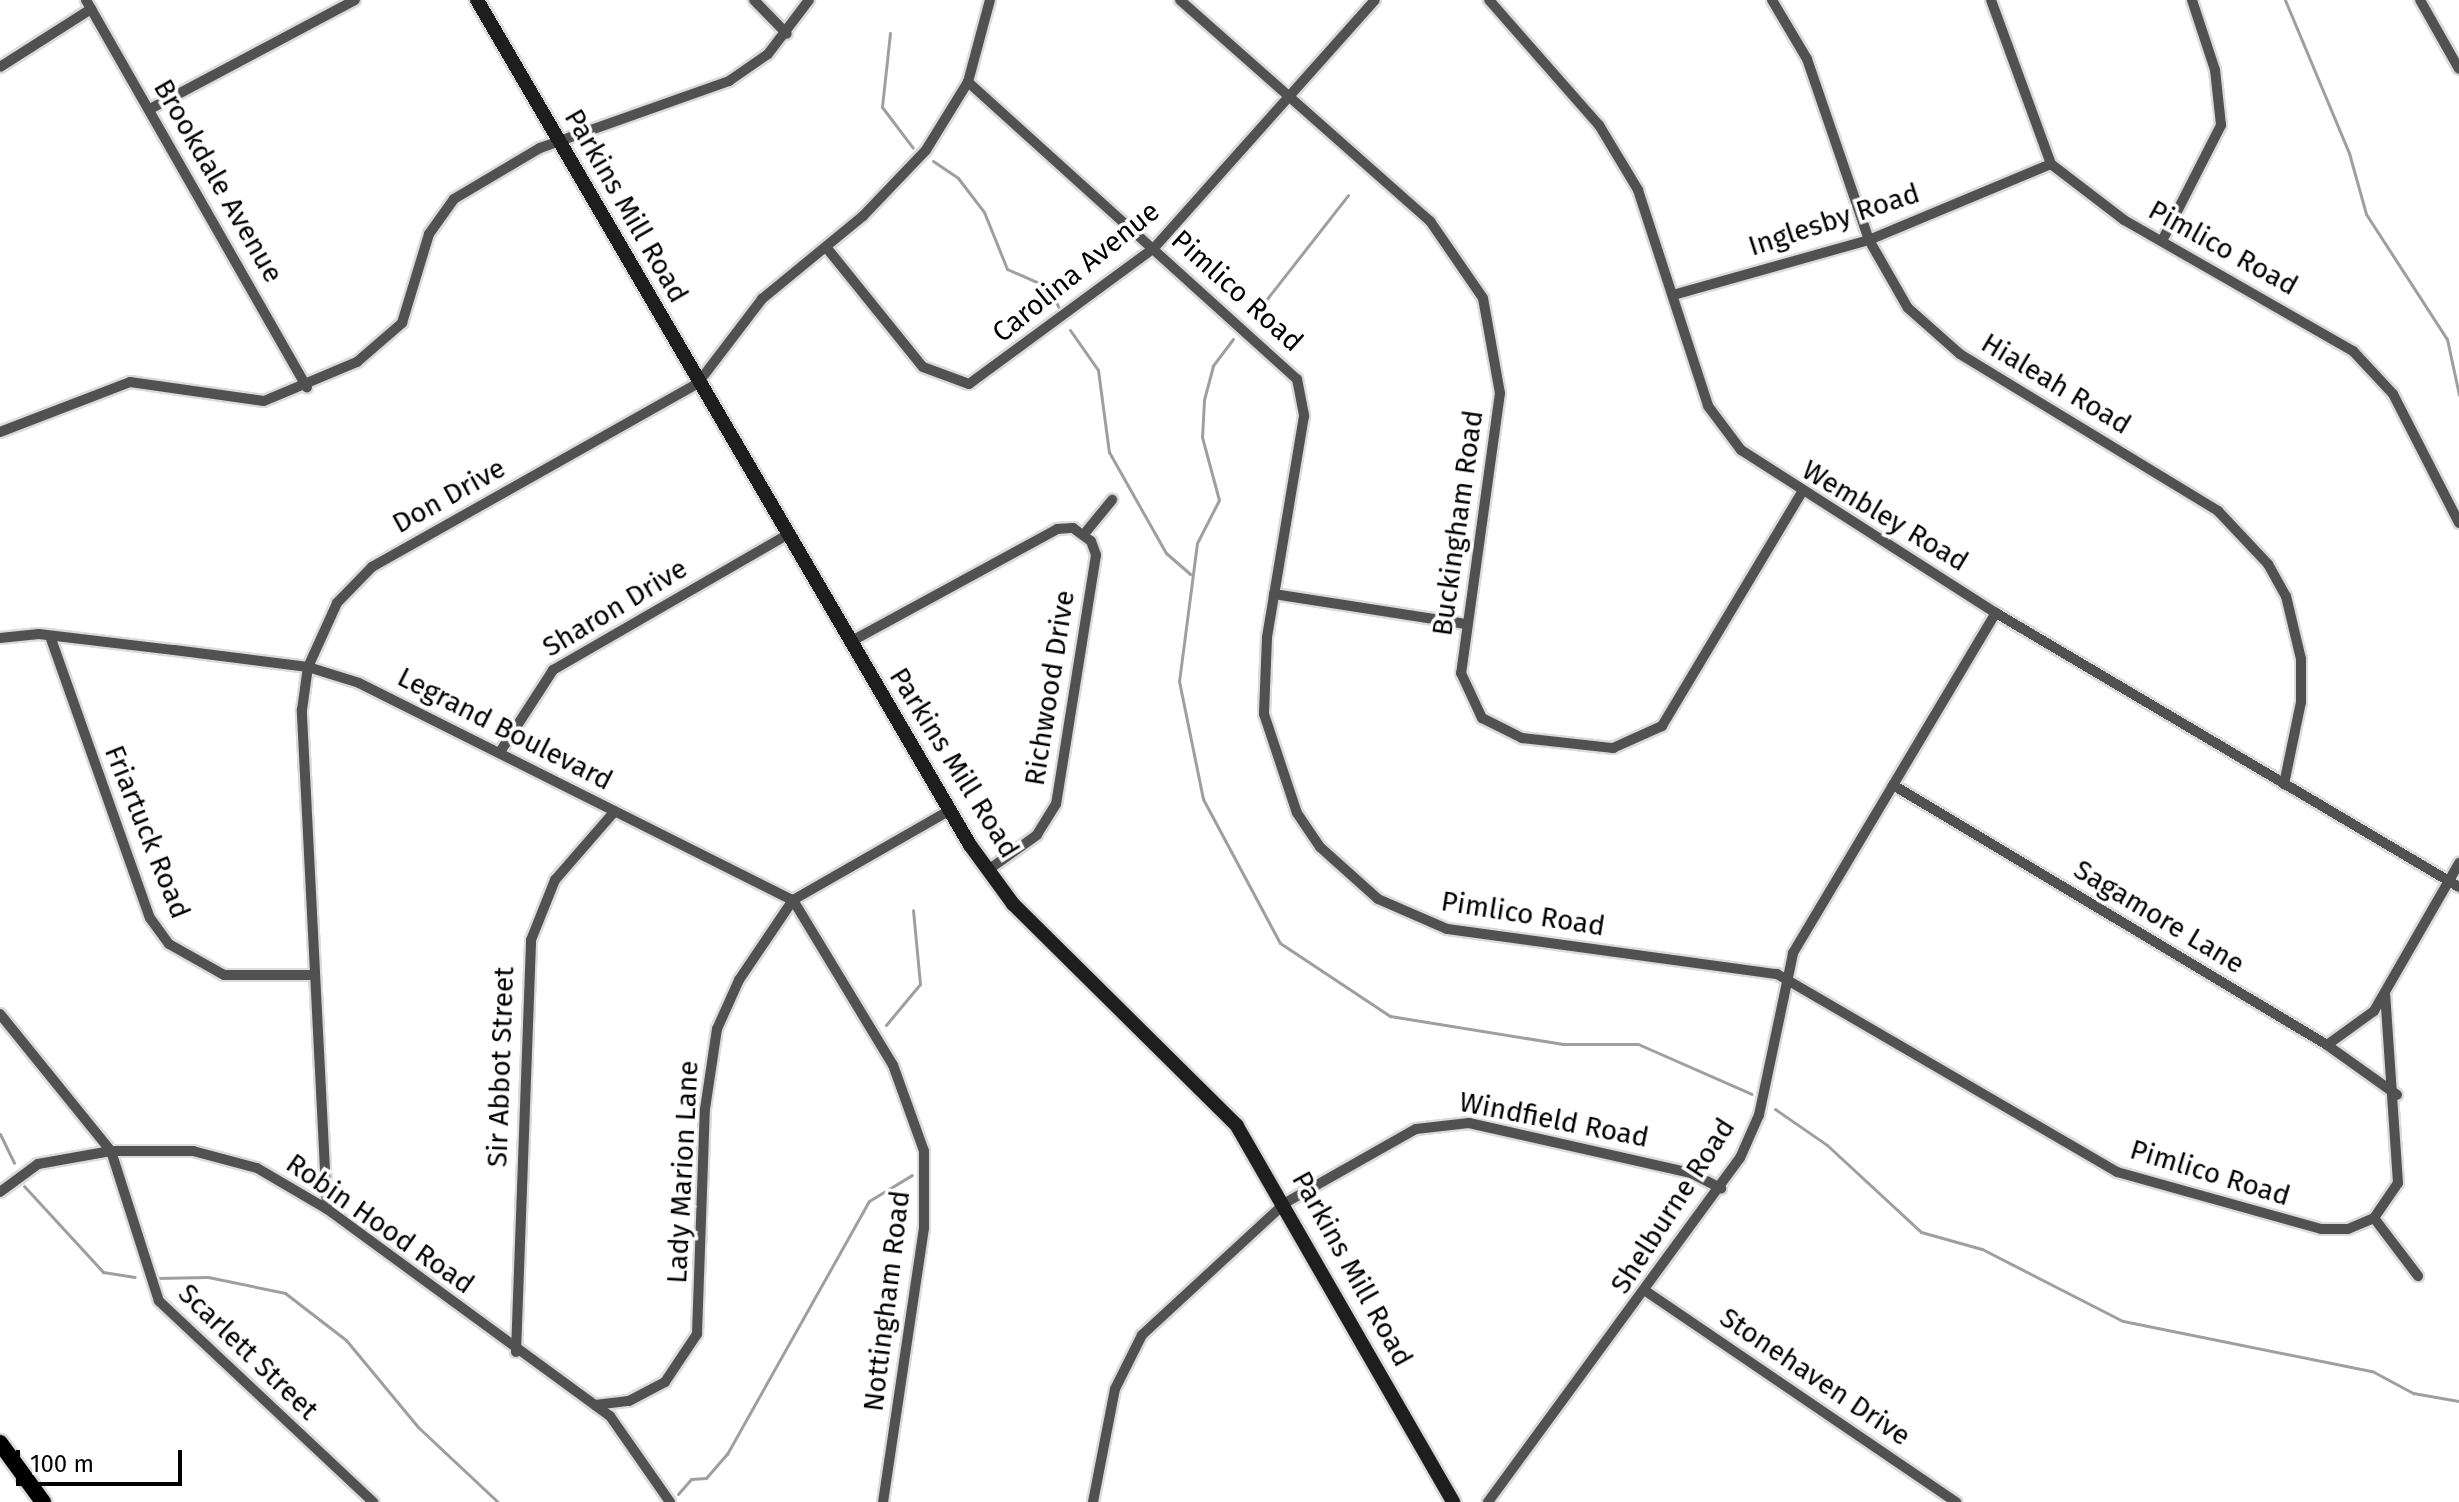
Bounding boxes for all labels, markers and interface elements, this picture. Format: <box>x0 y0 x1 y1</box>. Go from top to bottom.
street label: Brookdale Avenue <box>146 73 290 289</box>
street label: Parkins Mill Road <box>557 103 695 309</box>
street label: Inglesby Road <box>1744 177 1924 263</box>
street label: Pimlico Road <box>2143 193 2303 303</box>
street label: Carolina Avenue <box>986 194 1166 350</box>
street label: Pimlico Road <box>1164 223 1310 359</box>
street label: Hialeah Road <box>1975 326 2137 442</box>
street label: Buckingham Road <box>1426 408 1490 638</box>
street label: Don Drive <box>387 451 511 541</box>
street label: Wembley Road <box>1796 453 1974 579</box>
street label: Sharon Drive <box>537 552 693 664</box>
street label: Richwood Drive <box>1018 588 1082 788</box>
street label: Legrand Boulevard <box>392 660 618 798</box>
street label: Parkins Mill Road <box>882 662 1026 864</box>
street label: Friartuck Road <box>97 741 197 923</box>
street label: Sagamore Lane <box>2068 853 2250 981</box>
street label: Pimlico Road <box>1439 884 1607 944</box>
street label: Sir Abbot Street <box>481 966 521 1168</box>
street label: Lady Marion Lane <box>660 1060 706 1284</box>
street label: Windfield Road <box>1456 1085 1652 1155</box>
street label: Shelburne Road <box>1604 1112 1742 1300</box>
street label: Pimlico Road <box>2126 1133 2294 1213</box>
street label: Robin Hood Road <box>280 1147 480 1301</box>
street label: Parkins Mill Road <box>1284 1166 1420 1372</box>
street label: Nottingham Road <box>857 1189 917 1413</box>
street label: Scarlett Street <box>171 1277 325 1427</box>
street label: Stonehaven Drive <box>1713 1301 1917 1453</box>
scale bar <box>20 1434 186 1484</box>
text: 100 m <box>30 1450 94 1478</box>

